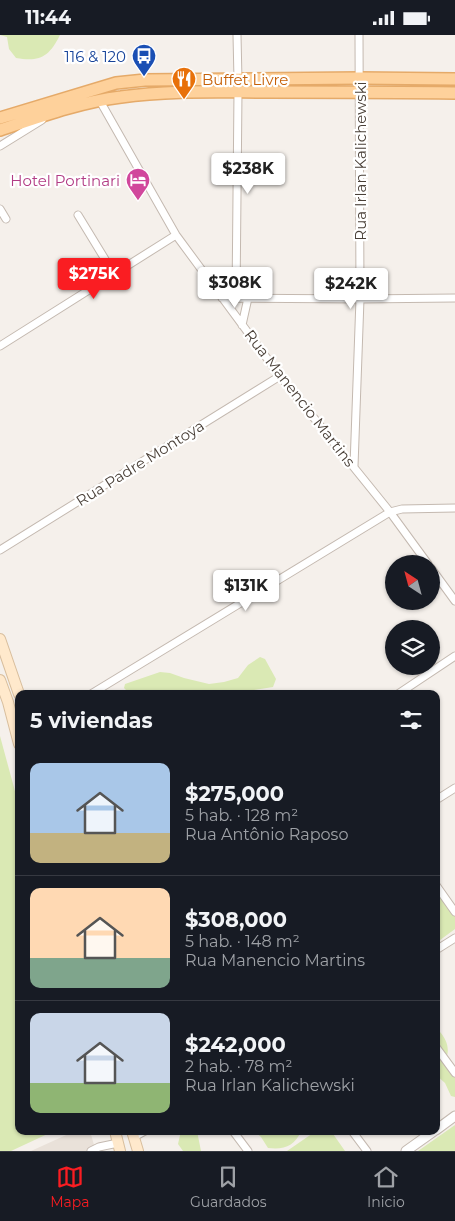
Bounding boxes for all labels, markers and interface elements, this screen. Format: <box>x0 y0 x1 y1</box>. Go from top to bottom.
text: 11:44 <box>25 6 71 29</box>
bus stop icon: 116 & 120 <box>131 43 157 77</box>
place label: 116 & 120 <box>64 47 126 66</box>
restaurant icon: Buffet Livre <box>171 66 197 100</box>
place label: Buffet Livre <box>202 70 288 89</box>
street label: Rua Irlan Kalichewski <box>351 81 370 241</box>
pin: $238K <box>213 153 283 195</box>
text: $238K <box>222 159 274 178</box>
hotel icon: Hotel Portinari <box>125 167 151 201</box>
place label: Hotel Portinari <box>10 171 120 190</box>
pin: $275K <box>59 257 129 300</box>
text: $275K <box>69 264 119 283</box>
pin: $308K <box>200 267 270 309</box>
pin: $242K <box>316 267 386 310</box>
text: $308K <box>209 273 261 292</box>
text: $242K <box>325 274 377 293</box>
street label: Rua Manencio Martins <box>241 326 359 470</box>
street label: Rua Padre Montoya <box>72 416 208 510</box>
north arrow <box>385 555 440 610</box>
map controls <box>385 555 440 675</box>
pin: $131K <box>211 569 281 612</box>
text: $131K <box>224 576 268 595</box>
button: layers <box>385 620 440 675</box>
icon: filters <box>397 706 425 734</box>
text: 5 viviendas <box>30 708 153 733</box>
text: $275,000 <box>185 781 284 806</box>
icon: home <box>70 783 130 843</box>
text: 5 hab. · 128 m² <box>185 806 298 825</box>
text: Rua Antônio Raposo <box>185 825 348 844</box>
text: $308,000 <box>185 907 287 932</box>
icon: home <box>70 908 130 968</box>
text: 5 hab. · 148 m² <box>185 932 300 951</box>
text: Rua Manencio Martins <box>185 951 365 970</box>
text: $242,000 <box>185 1032 286 1057</box>
icon: home <box>70 1033 130 1093</box>
text: 2 hab. · 78 m² <box>185 1057 292 1076</box>
text: Rua Irlan Kalichewski <box>185 1076 355 1095</box>
tab: Mapa <box>50 1163 90 1211</box>
tab: Guardados <box>190 1163 267 1211</box>
tab: Inicio <box>367 1163 405 1211</box>

